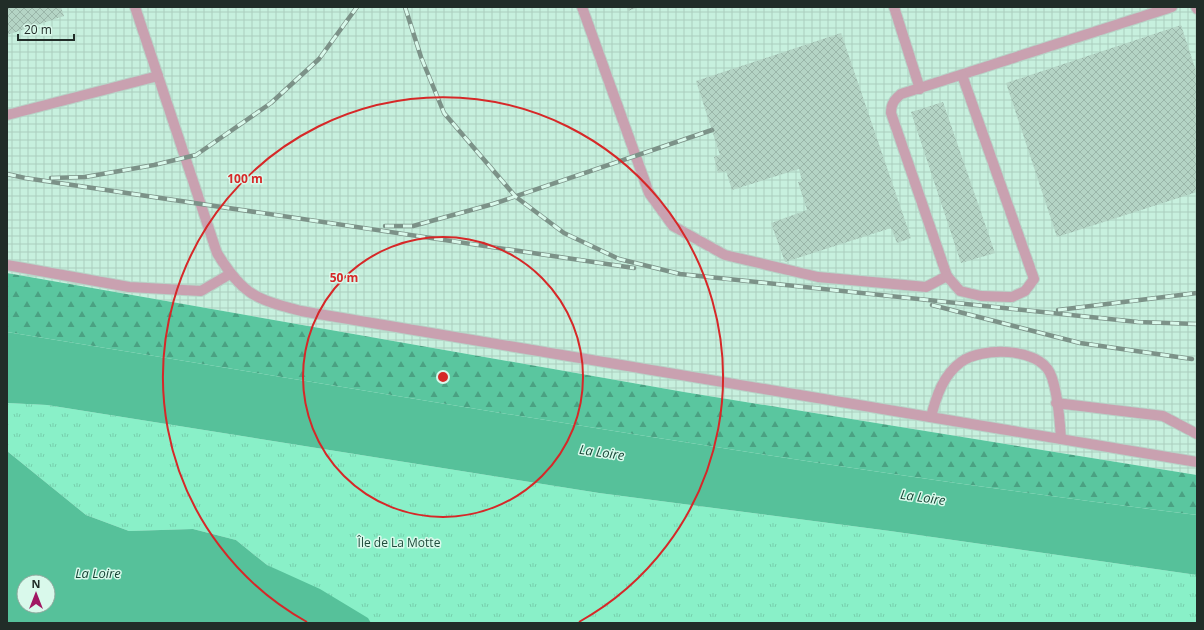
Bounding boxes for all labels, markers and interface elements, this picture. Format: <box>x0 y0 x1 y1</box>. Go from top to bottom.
scale bar <box>18 16 74 42</box>
text: 20 m <box>24 21 52 38</box>
text: 100 m <box>227 170 263 187</box>
text: 50 m <box>330 269 358 286</box>
centre of rings <box>436 370 450 384</box>
water label: La Loire <box>578 440 626 464</box>
water label: La Loire <box>899 485 947 509</box>
park label: Île de La Motte <box>357 534 441 551</box>
water label: La Loire <box>75 564 121 582</box>
north arrow <box>16 574 56 614</box>
text: N <box>32 576 40 591</box>

